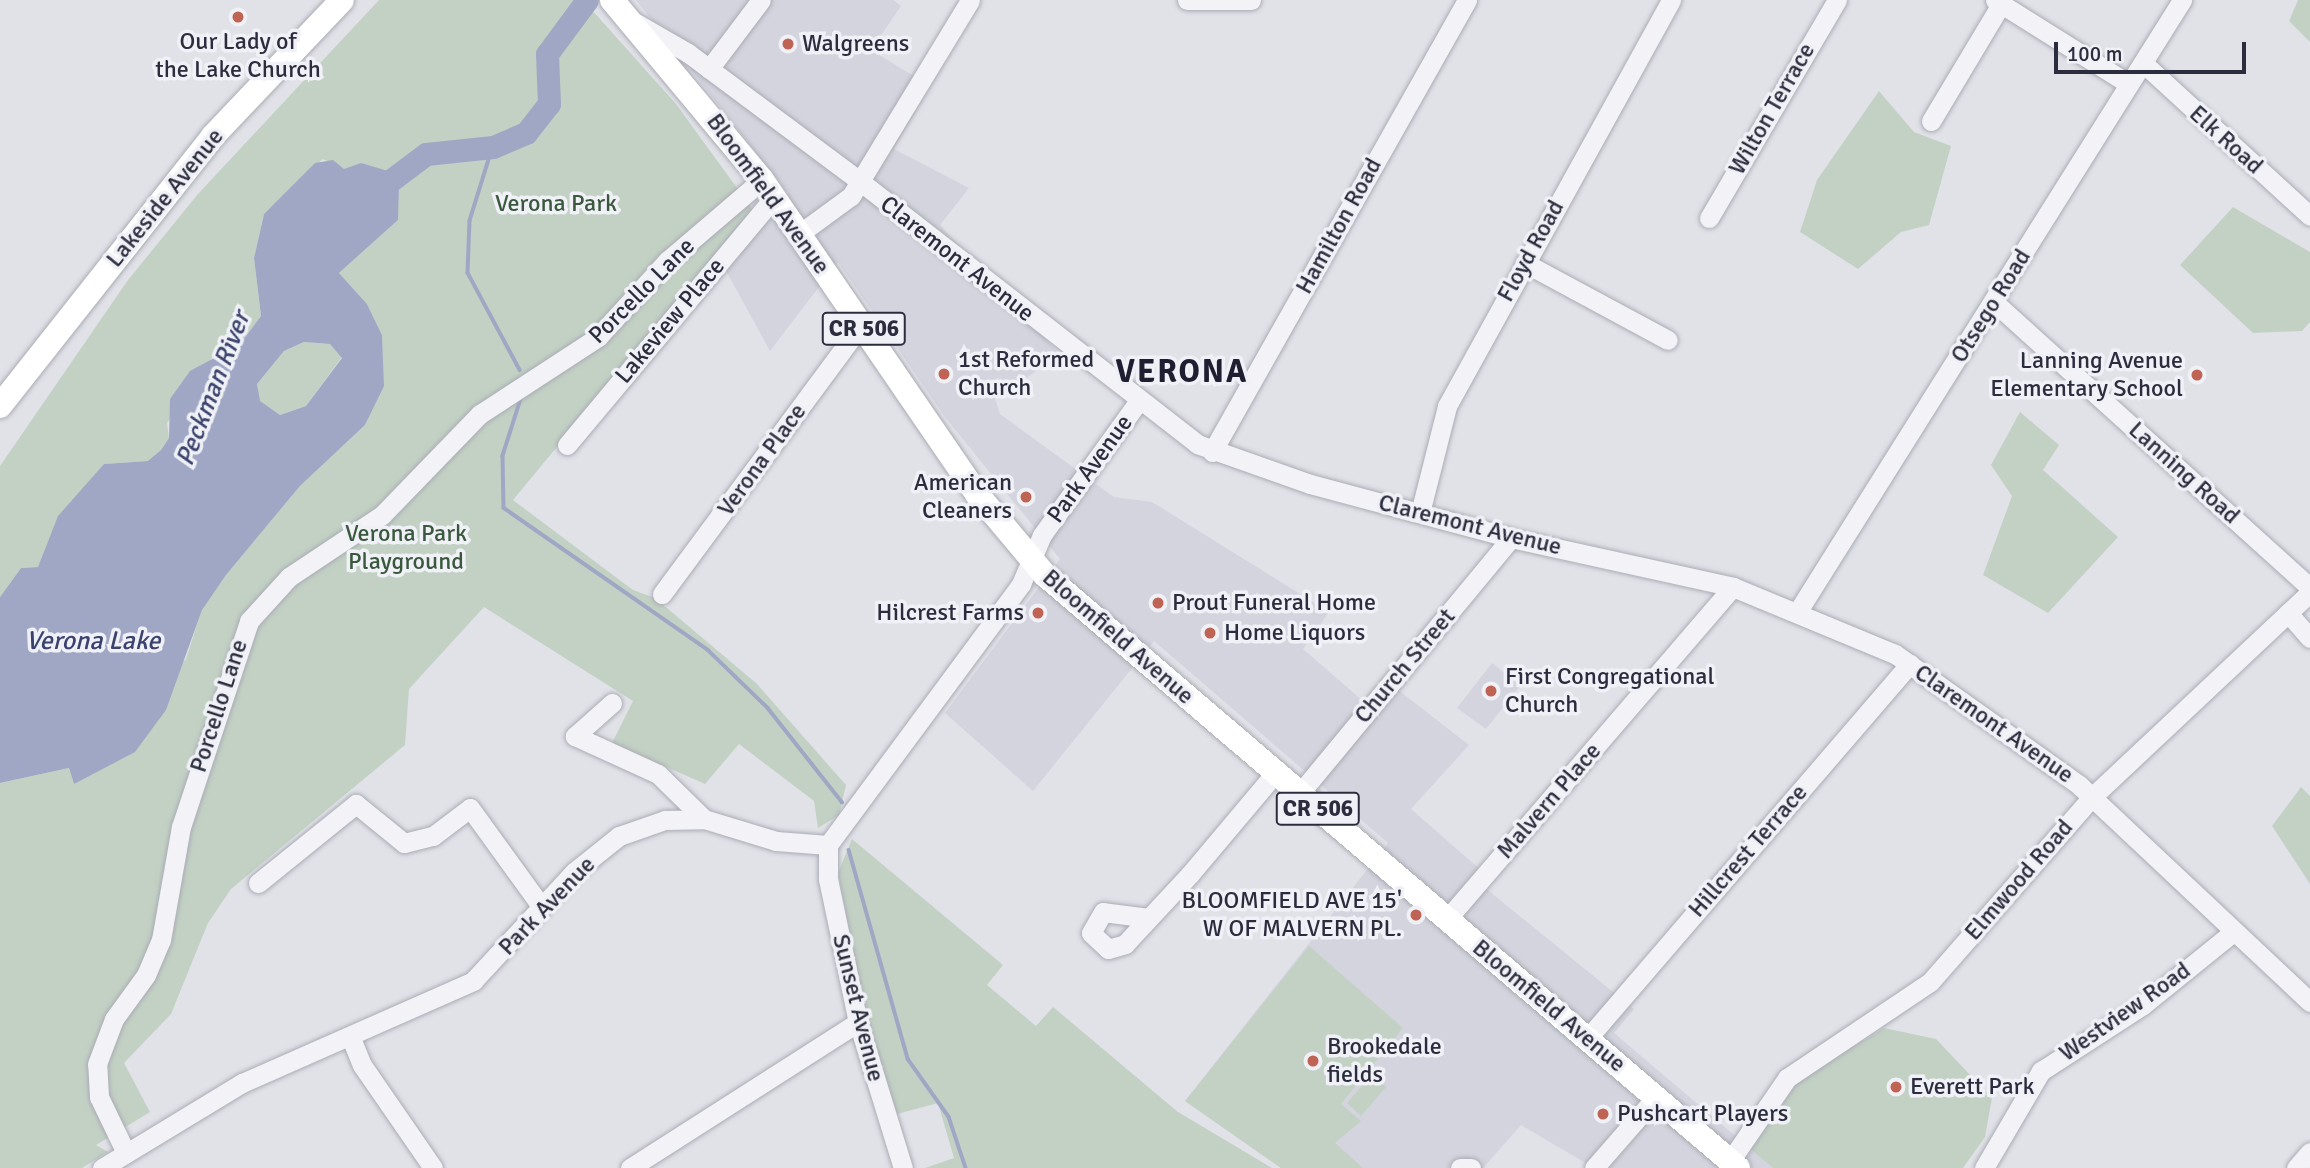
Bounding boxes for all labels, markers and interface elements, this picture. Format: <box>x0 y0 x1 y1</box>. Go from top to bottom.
marker: Our Lady of the Lake Church <box>230 9 246 25</box>
place label: Our Lady of the Lake Church <box>155 28 321 84</box>
scale bar <box>2058 28 2250 72</box>
place label: Walgreens <box>802 30 909 58</box>
marker: Walgreens <box>780 36 796 52</box>
street label: Wilton Terrace <box>1723 38 1821 180</box>
text: 100 m <box>2067 41 2122 67</box>
street label: Elk Road <box>2183 99 2269 181</box>
street label: Bloomfield Avenue <box>700 108 836 280</box>
street label: Lakeside Avenue <box>100 123 230 273</box>
street label: Hamilton Road <box>1290 153 1388 299</box>
park label: Verona Park <box>495 190 617 218</box>
street label: Claremont Avenue <box>874 190 1040 328</box>
street label: Floyd Road <box>1491 195 1571 307</box>
street label: Porcello Lane <box>583 232 701 350</box>
street label: Otsego Road <box>1945 244 2037 368</box>
street label: Lakeview Place <box>609 252 731 390</box>
water label: Peckman River <box>170 307 258 471</box>
road number: CR 506 <box>820 310 908 348</box>
place label: 1st Reformed Church <box>958 346 1094 402</box>
place label: Lanning Avenue Elementary School <box>1990 347 2183 403</box>
district label: VERONA <box>1116 353 1248 391</box>
marker: 1st Reformed Church <box>936 366 952 382</box>
marker: Lanning Avenue Elementary School <box>2189 367 2205 383</box>
street label: Verona Place <box>712 398 812 522</box>
street label: Park Avenue <box>1041 409 1139 529</box>
street label: Lanning Road <box>2123 416 2245 530</box>
place label: American Cleaners <box>914 469 1012 525</box>
street label: Claremont Avenue <box>1376 488 1564 562</box>
marker: American Cleaners <box>1018 489 1034 505</box>
park label: Verona Park Playground <box>345 520 467 576</box>
street label: Bloomfield Avenue <box>1036 563 1200 711</box>
place label: Prout Funeral Home <box>1172 589 1376 617</box>
marker: Prout Funeral Home <box>1150 595 1166 611</box>
place label: Hilcrest Farms <box>876 599 1024 627</box>
street label: Church Street <box>1349 603 1461 729</box>
marker: Hilcrest Farms <box>1030 605 1046 621</box>
place label: Home Liquors <box>1224 619 1365 647</box>
marker: Home Liquors <box>1202 625 1218 641</box>
water label: Verona Lake <box>26 626 160 658</box>
street label: Porcello Lane <box>184 636 254 776</box>
street label: Claremont Avenue <box>1909 658 2079 790</box>
place label: First Congregational Church <box>1505 663 1714 719</box>
marker: First Congregational Church <box>1483 683 1499 699</box>
street label: Malvern Place <box>1491 737 1607 865</box>
street label: Hillcrest Terrace <box>1682 779 1814 923</box>
road number: CR 506 <box>1274 790 1362 828</box>
street label: Elmwood Road <box>1959 814 2079 946</box>
street label: Park Avenue <box>493 851 601 961</box>
place label: BLOOMFIELD AVE 15' W OF MALVERN PL. <box>1181 887 1402 943</box>
marker: BLOOMFIELD AVE 15' W OF MALVERN PL. <box>1408 907 1424 923</box>
street label: Sunset Avenue <box>826 931 890 1085</box>
street label: Bloomfield Avenue <box>1466 933 1632 1079</box>
street label: Westview Road <box>2054 956 2196 1068</box>
place label: Brookedale fields <box>1327 1033 1442 1089</box>
marker: Brookedale fields <box>1305 1053 1321 1069</box>
place label: Everett Park <box>1910 1073 2034 1101</box>
marker: Everett Park <box>1888 1079 1904 1095</box>
place label: Pushcart Players <box>1617 1100 1788 1128</box>
marker: Pushcart Players <box>1595 1106 1611 1122</box>

